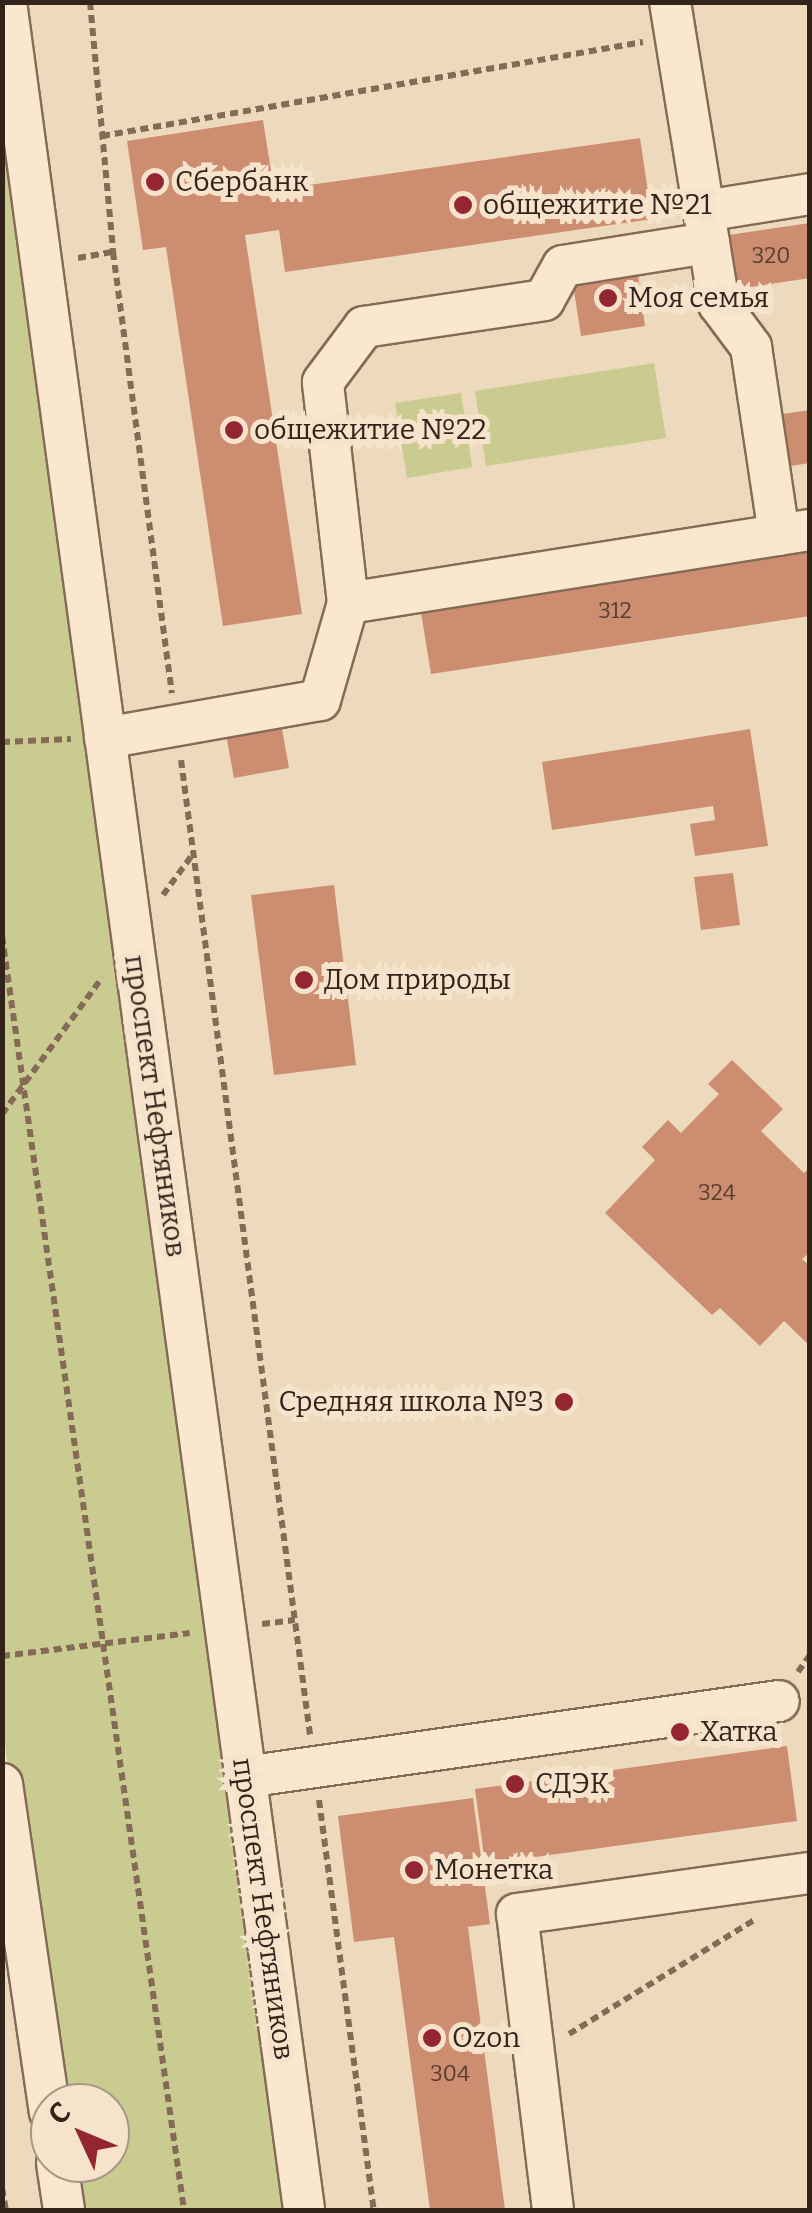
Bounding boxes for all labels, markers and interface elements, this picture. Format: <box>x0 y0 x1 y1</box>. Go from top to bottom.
place label: Сбербанк <box>175 165 308 199</box>
marker: Сбербанк <box>144 171 166 193</box>
place label: общежитие №21 <box>483 188 712 222</box>
marker: общежитие №21 <box>452 194 474 216</box>
house number: 320 <box>752 243 790 269</box>
place label: Моя семья <box>628 281 769 315</box>
marker: Моя семья <box>597 287 619 309</box>
place label: общежитие №22 <box>254 413 487 447</box>
marker: общежитие №22 <box>223 419 245 441</box>
house number: 312 <box>598 598 632 624</box>
street label: проспект Нефтяников <box>117 953 193 1259</box>
place label: Дом природы <box>324 963 511 997</box>
marker: Дом природы <box>293 969 315 991</box>
house number: 324 <box>698 1180 736 1206</box>
place label: Средняя школа №3 <box>279 1385 544 1419</box>
marker: Средняя школа №3 <box>553 1391 575 1413</box>
place label: Хатка <box>700 1715 778 1749</box>
marker: Хатка <box>669 1721 691 1743</box>
street label: проспект Нефтяников <box>225 1756 301 2062</box>
place label: СДЭК <box>535 1767 610 1801</box>
marker: СДЭК <box>504 1773 526 1795</box>
place label: Монетка <box>434 1853 553 1887</box>
marker: Монетка <box>403 1859 425 1881</box>
place label: Ozon <box>452 2021 520 2055</box>
marker: Ozon <box>421 2027 443 2049</box>
house number: 304 <box>430 2061 470 2087</box>
north arrow <box>30 2083 130 2183</box>
text: С <box>41 2095 78 2131</box>

